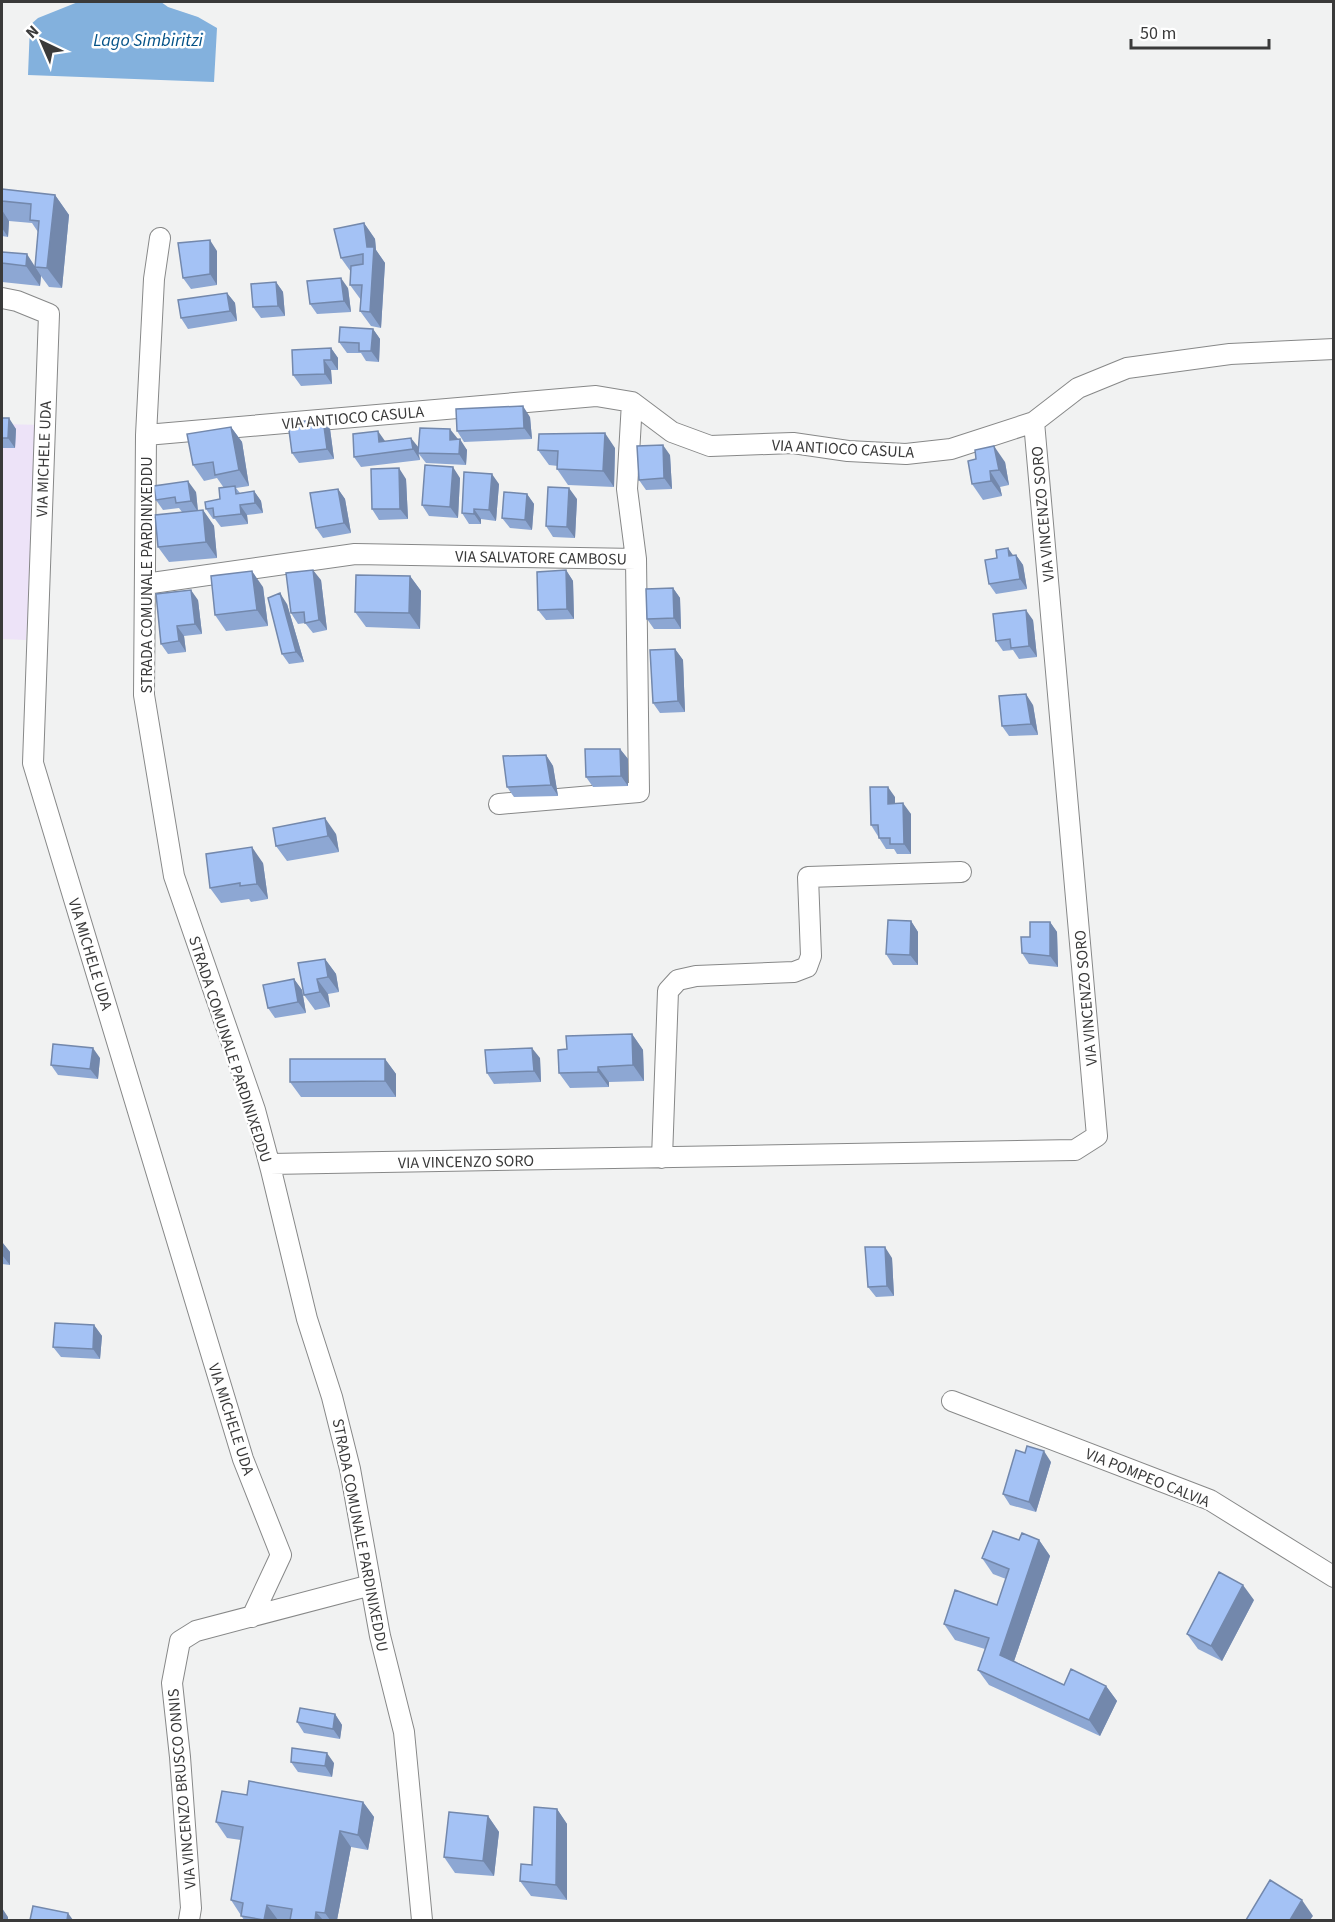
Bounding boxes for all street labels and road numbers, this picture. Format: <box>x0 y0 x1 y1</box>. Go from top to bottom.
street label: VIA MICHELE UDA <box>31 400 57 518</box>
street label: VIA ANTIOCO CASULA <box>281 401 425 435</box>
street label: VIA ANTIOCO CASULA <box>771 434 915 464</box>
street label: VIA VINCENZO SORO <box>1026 445 1060 583</box>
street label: STRADA COMUNALE PARDINIXEDDU <box>136 456 158 694</box>
street label: VIA SALVATORE CAMBOSU <box>455 546 627 570</box>
street label: VIA MICHELE UDA <box>63 895 118 1013</box>
street label: VIA VINCENZO SORO <box>1069 929 1103 1067</box>
street label: STRADA COMUNALE PARDINIXEDDU <box>183 933 277 1165</box>
street label: VIA VINCENZO SORO <box>398 1150 534 1174</box>
street label: VIA MICHELE UDA <box>203 1361 260 1478</box>
street label: STRADA COMUNALE PARDINIXEDDU <box>327 1417 393 1654</box>
street label: VIA POMPEO CALVIA <box>1082 1443 1213 1513</box>
street label: VIA VINCENZO BRUSCO ONNIS <box>162 1688 202 1890</box>

